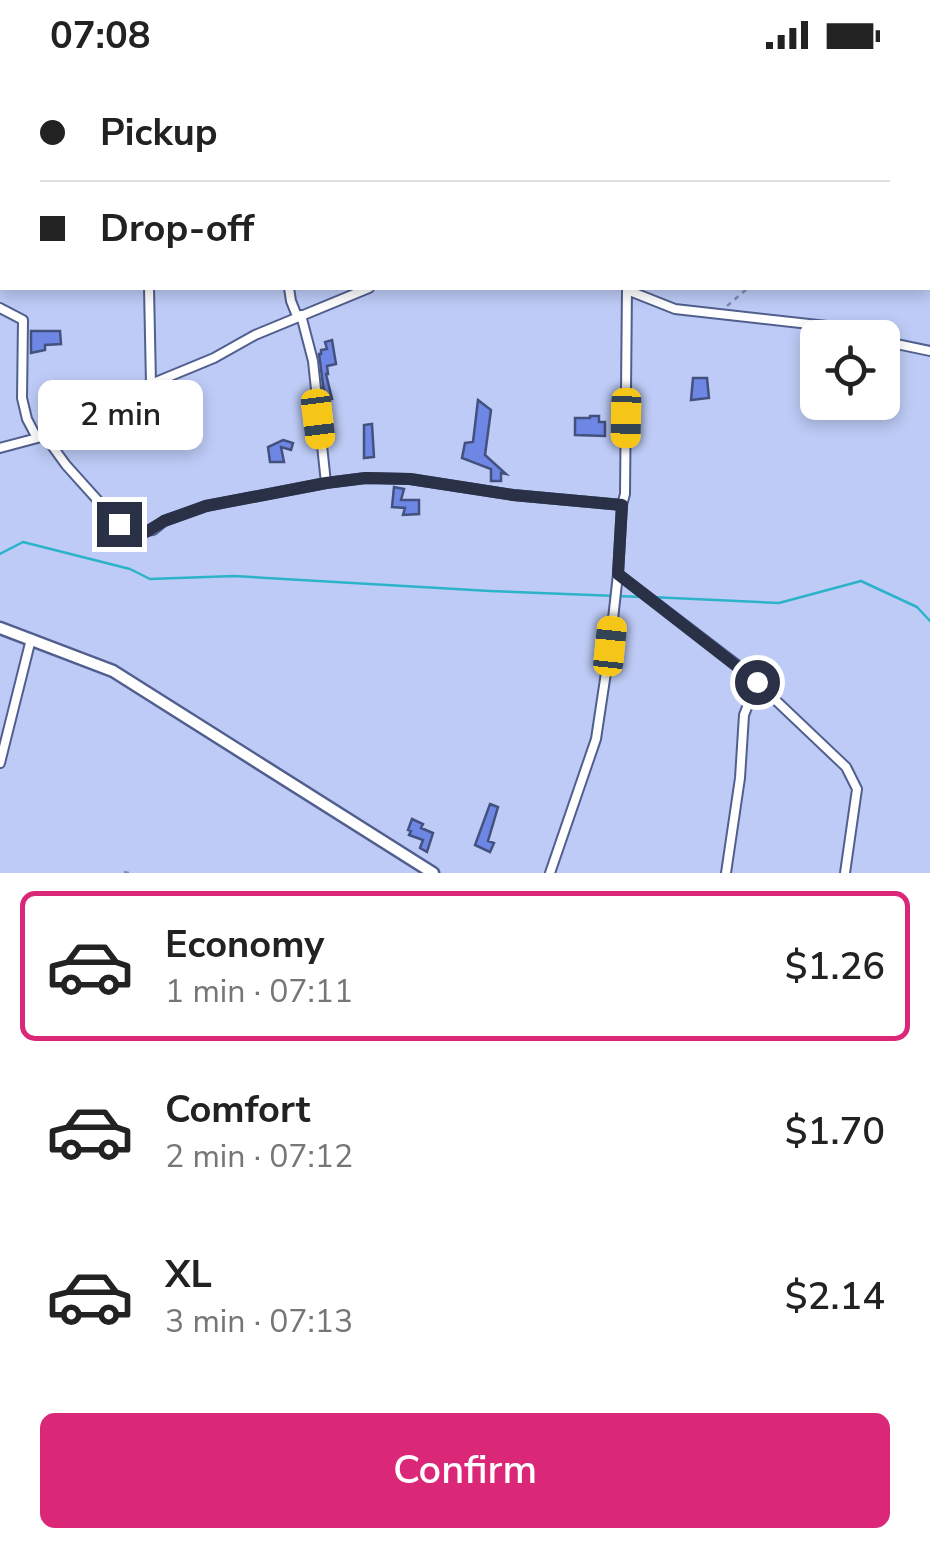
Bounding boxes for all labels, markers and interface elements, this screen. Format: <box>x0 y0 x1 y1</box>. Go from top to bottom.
text: 07:08 <box>50 10 151 61</box>
text: Pickup <box>100 107 218 158</box>
text: Drop-off <box>100 203 254 254</box>
map controls <box>800 320 900 420</box>
button: locate <box>800 320 900 420</box>
callout: 2 min <box>36 379 202 449</box>
car <box>299 387 337 451</box>
car <box>610 388 642 448</box>
text: 2 min <box>80 393 161 436</box>
route end <box>97 502 142 547</box>
car <box>592 615 628 677</box>
route start <box>735 660 780 705</box>
text: Economy <box>165 919 324 970</box>
icon: car <box>45 921 135 1011</box>
text: $1.26 <box>785 941 885 992</box>
text: 1 min · 07:11 <box>165 970 353 1013</box>
text: Comfort <box>165 1084 310 1135</box>
icon: car <box>45 1086 135 1176</box>
text: $1.70 <box>785 1106 885 1157</box>
text: 2 min · 07:12 <box>165 1135 353 1178</box>
text: XL <box>165 1249 212 1300</box>
icon: car <box>45 1251 135 1341</box>
text: $2.14 <box>785 1271 885 1322</box>
text: 3 min · 07:13 <box>165 1300 353 1343</box>
button: Confirm <box>40 1413 890 1528</box>

